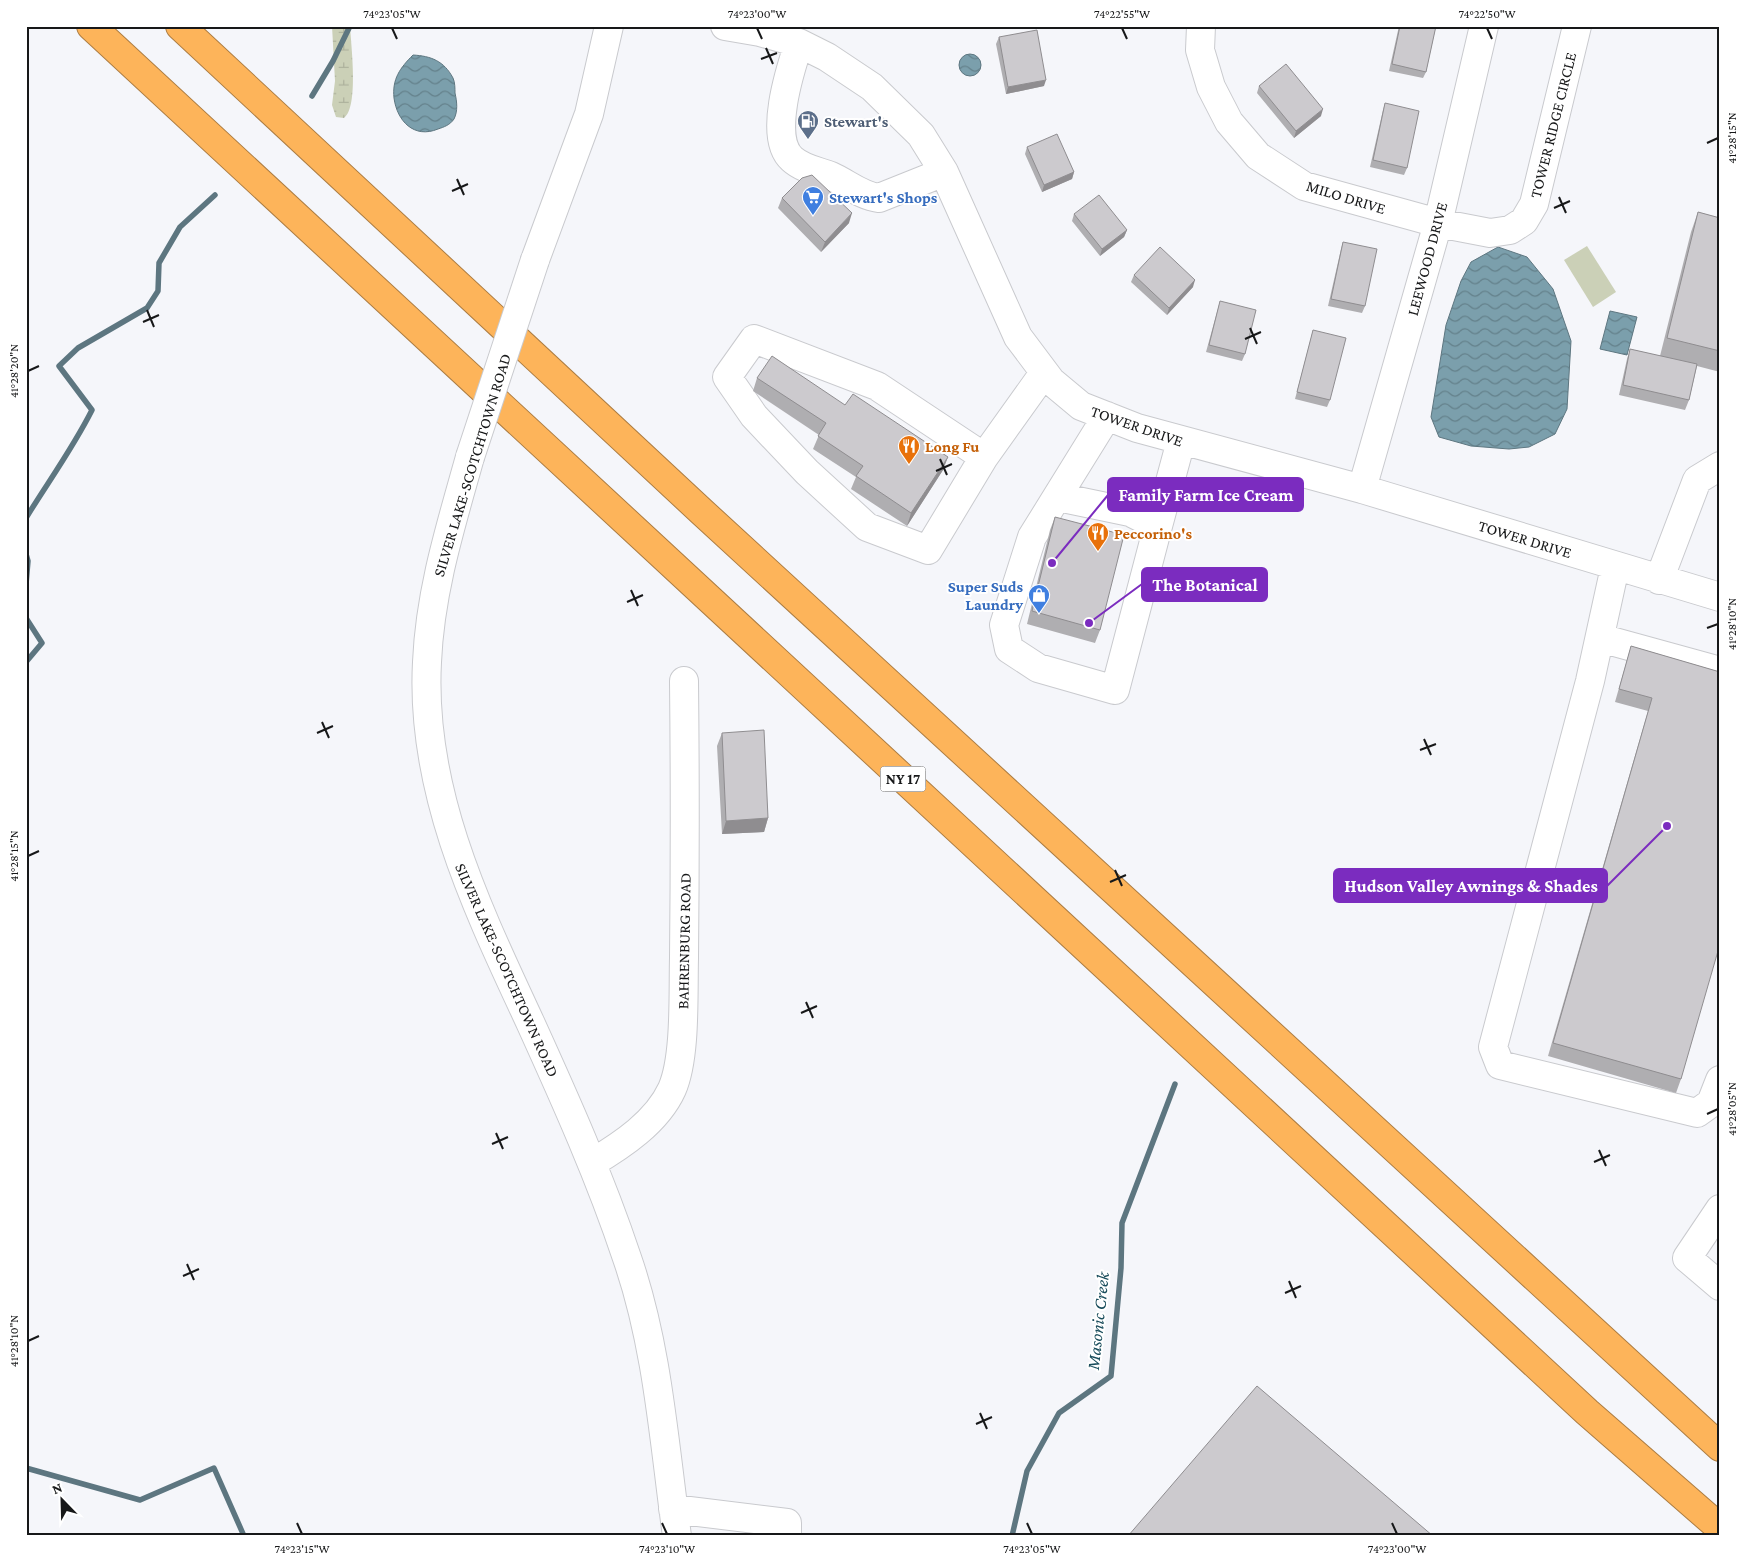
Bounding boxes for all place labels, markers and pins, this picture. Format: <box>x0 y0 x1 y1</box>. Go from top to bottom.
fuel station icon: Stewart's <box>796 109 820 140</box>
place label: Stewart's <box>824 113 889 130</box>
supermarket icon: Stewart's Shops <box>801 185 825 216</box>
place label: Stewart's Shops <box>829 189 938 206</box>
restaurant icon: Long Fu <box>897 434 921 465</box>
place label: Long Fu <box>925 438 979 455</box>
callout: Family Farm Ice Cream <box>1108 478 1303 511</box>
restaurant icon: Peccorino's <box>1086 521 1110 552</box>
place label: Peccorino's <box>1114 525 1193 542</box>
callout: The Botanical <box>1142 568 1267 601</box>
place label: Super Suds Laundry <box>948 578 1023 613</box>
shop icon: Super Suds Laundry <box>1027 583 1051 614</box>
callout: Hudson Valley Awnings & Shades <box>1334 869 1607 902</box>

